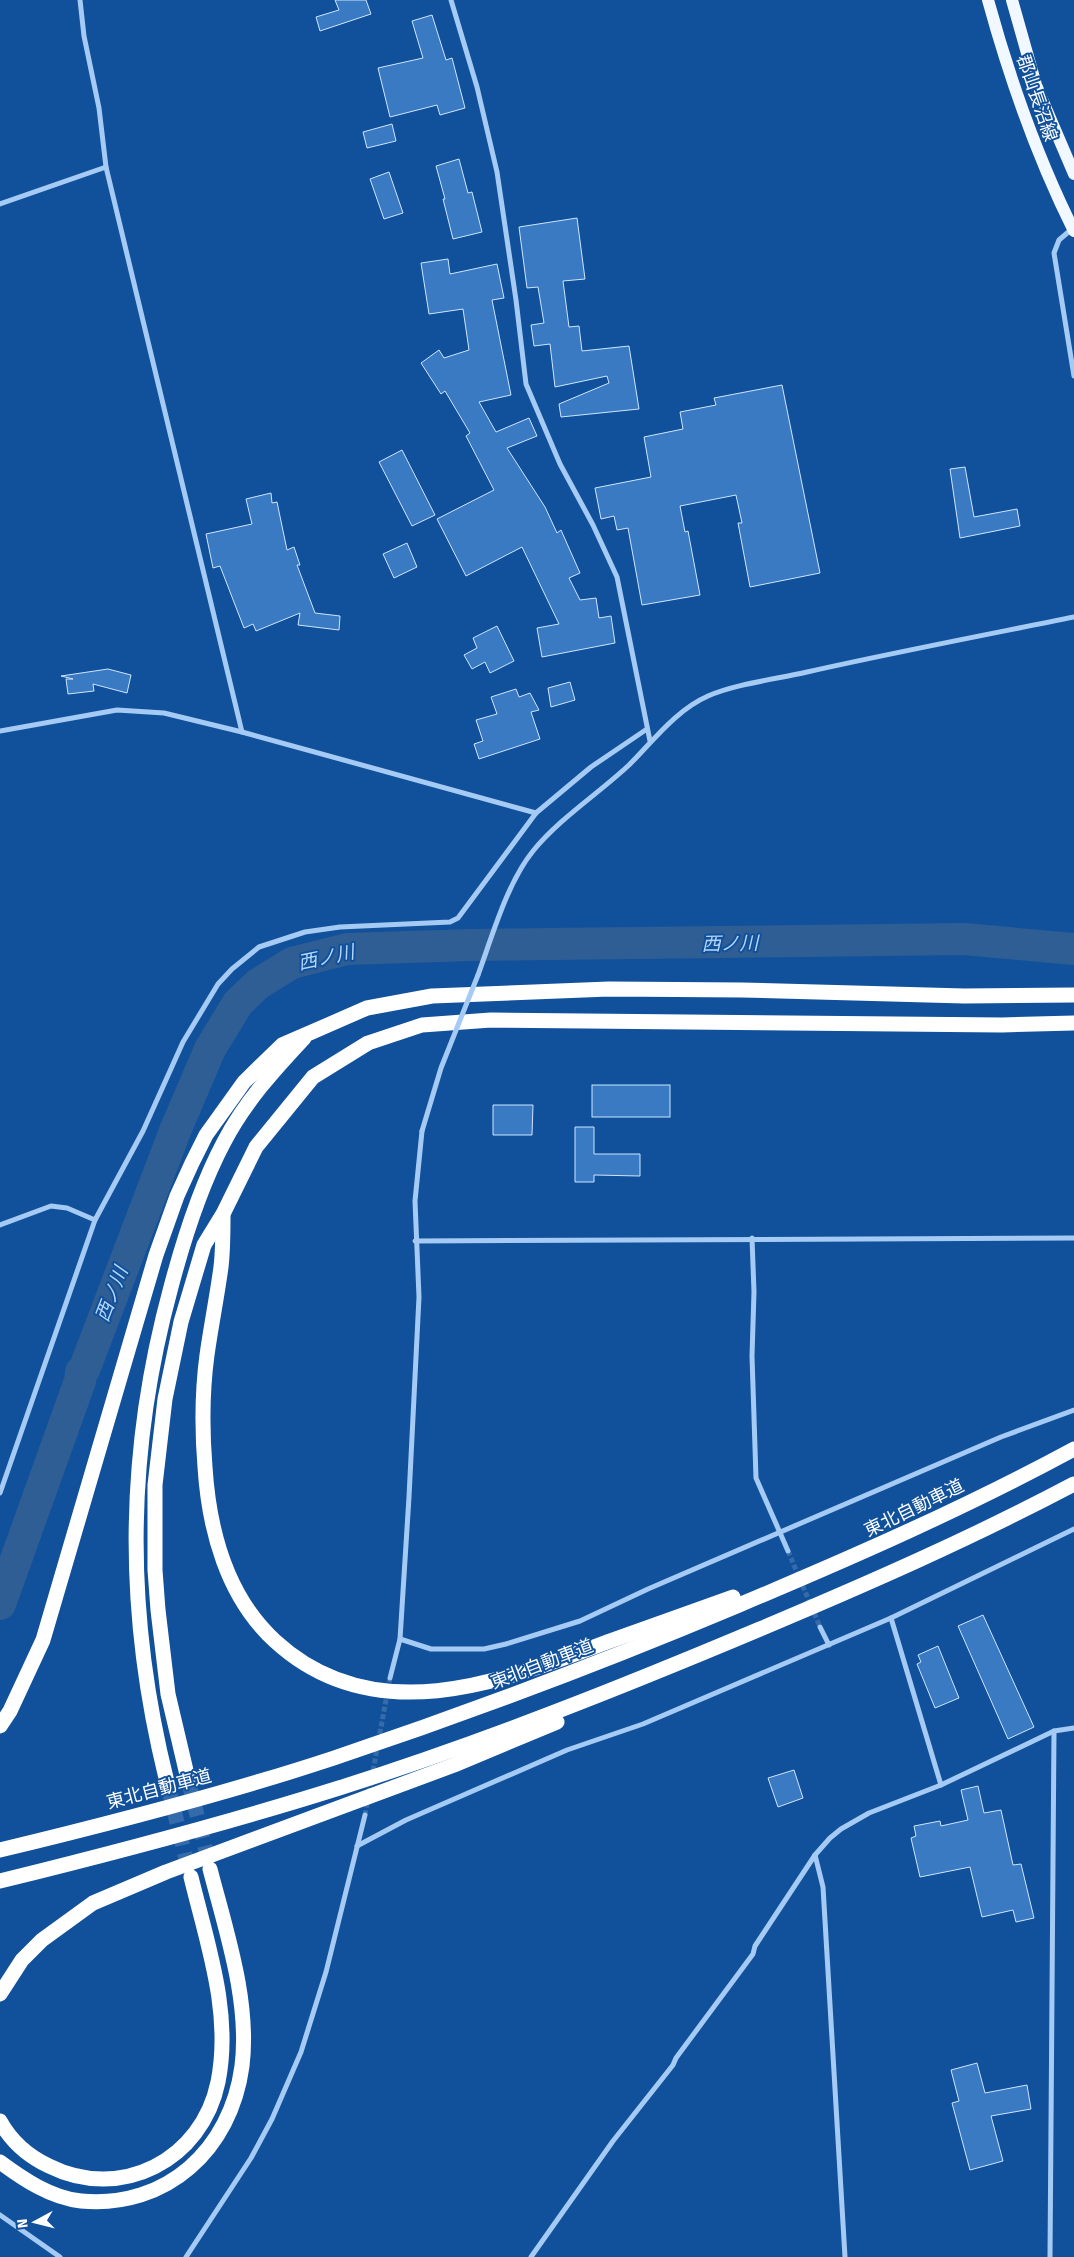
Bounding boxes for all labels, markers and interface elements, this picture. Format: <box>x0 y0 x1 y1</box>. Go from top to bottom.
street label: 郡山長沼線 <box>1012 52 1062 144</box>
water label: 西ノ川 <box>701 931 761 955</box>
water label: 西ノ川 <box>296 940 358 975</box>
water label: 西ノ川 <box>91 1262 133 1325</box>
street label: 東北自動車道 <box>861 1474 967 1542</box>
street label: 東北自動車道 <box>488 1634 596 1694</box>
street label: 東北自動車道 <box>104 1764 214 1814</box>
north arrow <box>10 2197 60 2247</box>
text: N <box>14 2218 32 2229</box>

